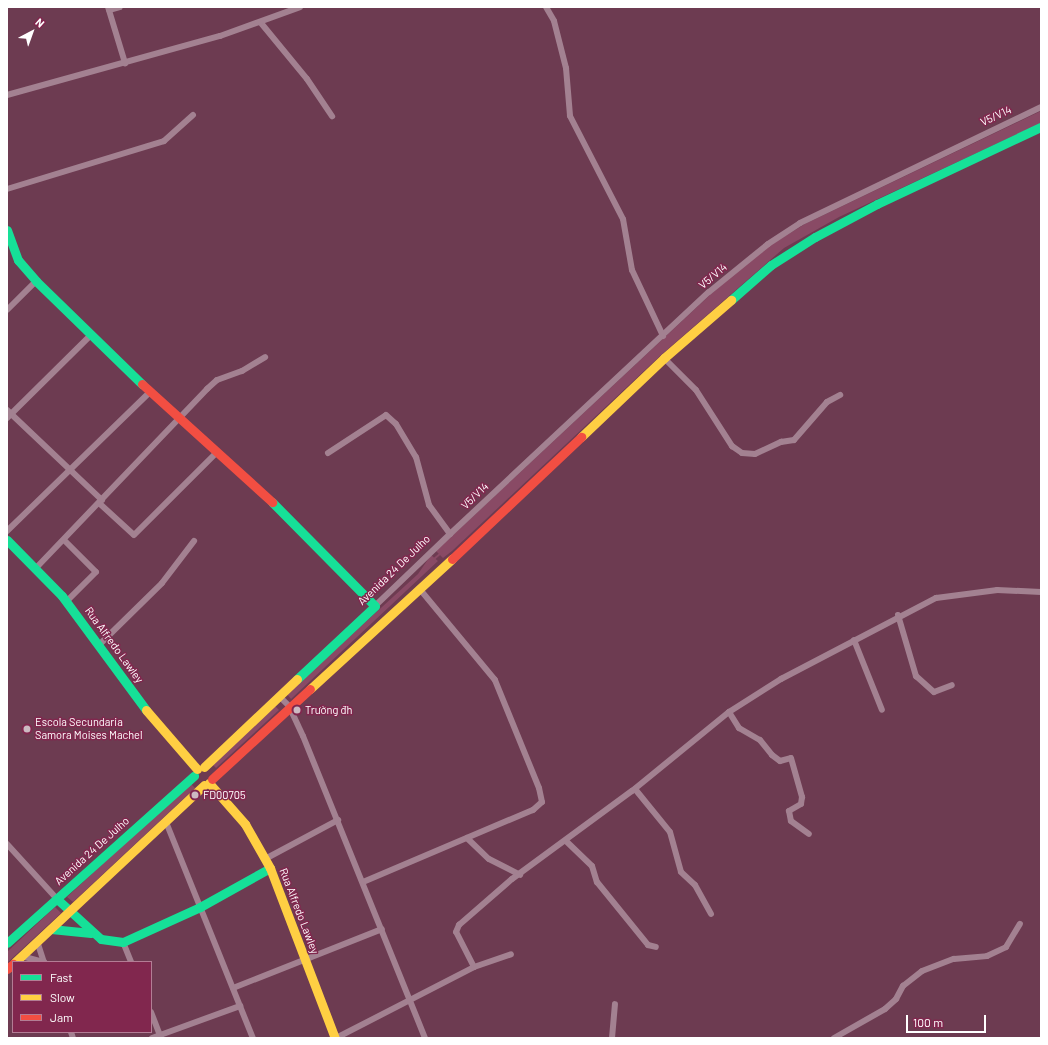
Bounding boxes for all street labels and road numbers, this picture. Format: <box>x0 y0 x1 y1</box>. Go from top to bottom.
street label: V5/V14 <box>978 103 1014 129</box>
street label: V5/V14 <box>696 260 730 292</box>
street label: V5/V14 <box>459 480 491 512</box>
street label: Avenida 24 De Julho <box>355 532 433 608</box>
street label: Rua Alfredo Lawley <box>82 604 146 686</box>
street label: Avenida 24 De Julho <box>52 814 132 888</box>
street label: Rua Alfredo Lawley <box>277 866 321 956</box>

